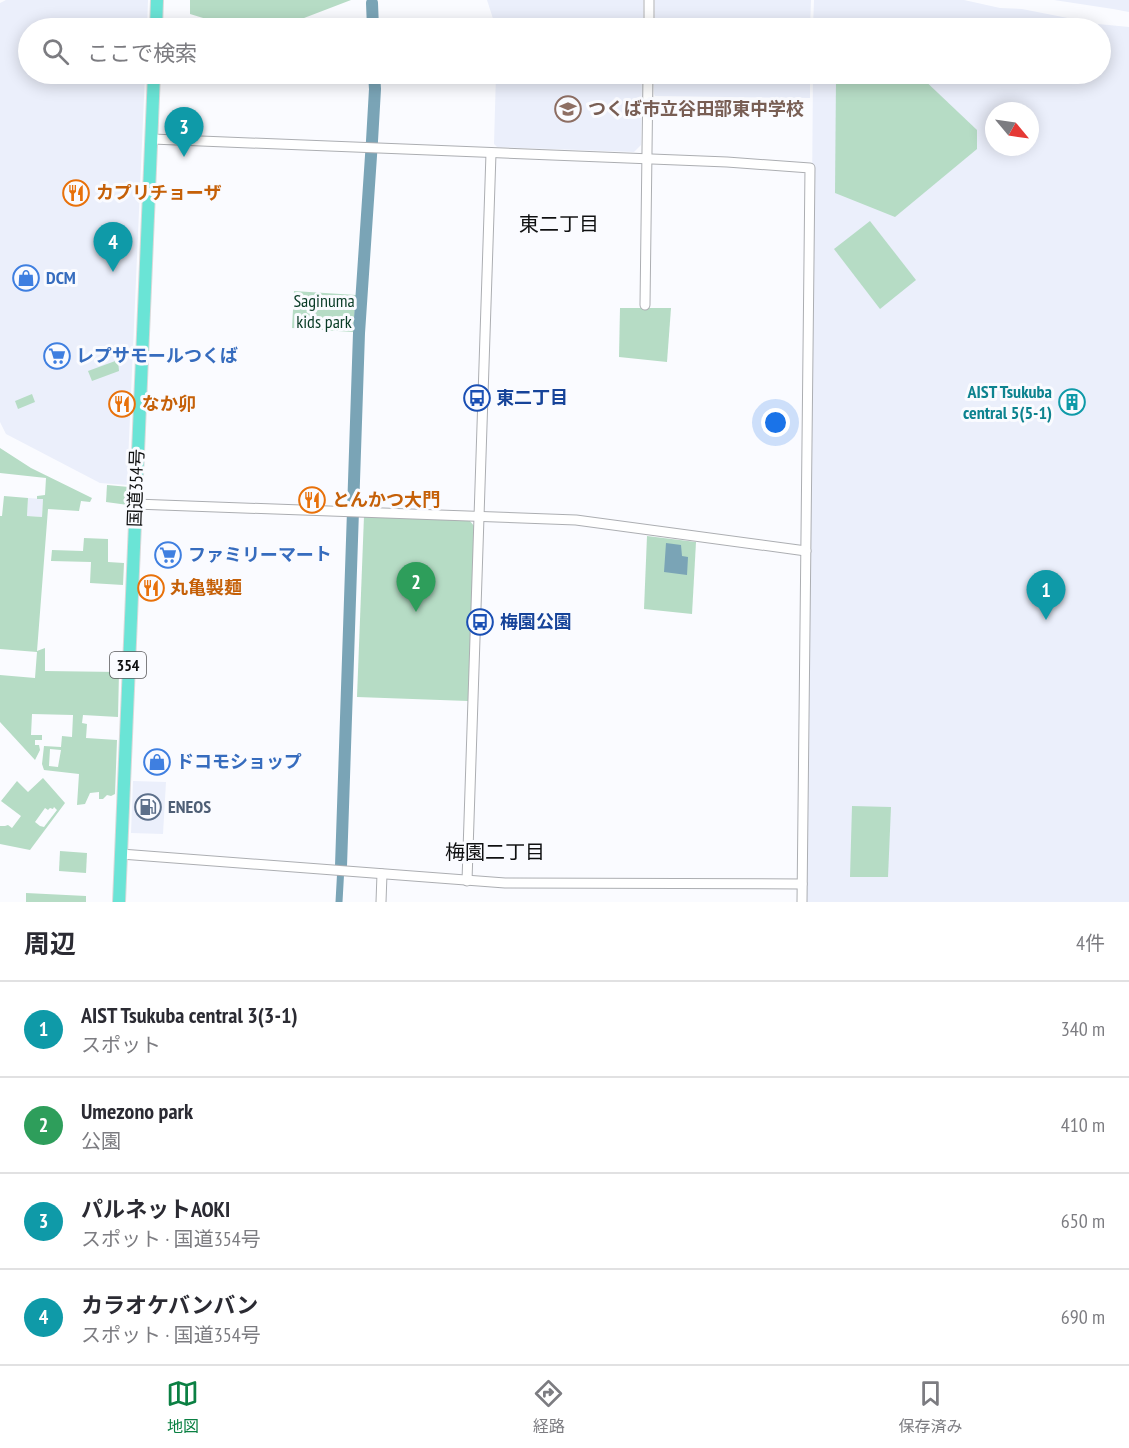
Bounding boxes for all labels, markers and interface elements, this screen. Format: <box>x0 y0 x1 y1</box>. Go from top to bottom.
search box <box>18 18 1111 84</box>
icon: search <box>39 35 72 68</box>
text: ここで検索 <box>87 39 197 67</box>
school or university icon: つくば市立谷田部東中学校 <box>553 94 583 124</box>
place label: つくば市立谷田部東中学校 <box>588 97 804 120</box>
north arrow <box>985 102 1039 156</box>
pin: 3 <box>164 108 204 157</box>
restaurant icon: カプリチョーザ <box>61 178 91 208</box>
place label: カプリチョーザ <box>96 181 222 204</box>
district label: 東二丁目 <box>519 211 599 237</box>
pin: 4 <box>94 222 132 272</box>
shop icon: DCM <box>11 263 41 293</box>
place label: DCM <box>46 266 76 289</box>
park label: Saginuma kids park <box>293 289 355 333</box>
supermarket icon: レプサモールつくば <box>42 341 72 371</box>
place label: レプサモールつくば <box>76 344 238 367</box>
place label: AIST Tsukuba central 5(5-1) <box>963 380 1052 424</box>
bus stop icon: 東二丁目 <box>462 383 492 413</box>
place label: 東二丁目 <box>496 386 568 409</box>
building icon: AIST Tsukuba central 5(5-1) <box>1057 387 1087 417</box>
restaurant icon: なか卯 <box>107 389 137 419</box>
place label: なか卯 <box>142 392 196 415</box>
your location <box>761 408 790 437</box>
street label: 国道354号 <box>123 448 148 528</box>
restaurant icon: とんかつ大門 <box>297 485 327 515</box>
place label: とんかつ大門 <box>332 488 440 511</box>
supermarket icon: ファミリーマート <box>153 540 183 570</box>
place label: ファミリーマート <box>188 543 332 566</box>
pin: 2 <box>396 562 436 612</box>
pin: 1 <box>1026 570 1066 620</box>
restaurant icon: 丸亀製麺 <box>136 573 166 603</box>
place label: 丸亀製麺 <box>170 576 242 599</box>
bus stop icon: 梅園公園 <box>465 607 495 637</box>
place label: 梅園公園 <box>500 610 572 633</box>
road number: 354 <box>110 652 146 678</box>
shop icon: ドコモショップ <box>142 747 172 777</box>
place label: ドコモショップ <box>176 750 302 773</box>
fuel station icon: ENEOS <box>133 792 163 822</box>
place label: ENEOS <box>168 795 211 818</box>
district label: 梅園二丁目 <box>445 839 545 865</box>
text: 周辺 <box>24 927 76 960</box>
text: 4件 <box>1076 930 1105 956</box>
text: AIST Tsukuba central 3(3-1) <box>81 1001 298 1029</box>
text: 1 <box>39 1016 48 1042</box>
text: 340 m <box>1061 1016 1105 1042</box>
text: スポット <box>81 1032 161 1058</box>
text: Umezono park <box>81 1097 193 1125</box>
text: 2 <box>39 1112 48 1138</box>
text: 410 m <box>1061 1112 1105 1138</box>
text: 公園 <box>81 1128 121 1154</box>
text: パルネットAOKI <box>81 1195 230 1223</box>
text: 3 <box>39 1208 48 1234</box>
text: 650 m <box>1061 1208 1105 1234</box>
text: スポット · 国道354号 <box>81 1226 261 1252</box>
text: カラオケバンバン <box>81 1291 258 1319</box>
text: 4 <box>39 1304 48 1330</box>
text: 690 m <box>1061 1304 1105 1330</box>
text: スポット · 国道354号 <box>81 1322 261 1348</box>
tab: 地図 <box>166 1377 199 1437</box>
tab: 経路 <box>532 1377 565 1437</box>
tab: 保存済み <box>898 1377 962 1437</box>

